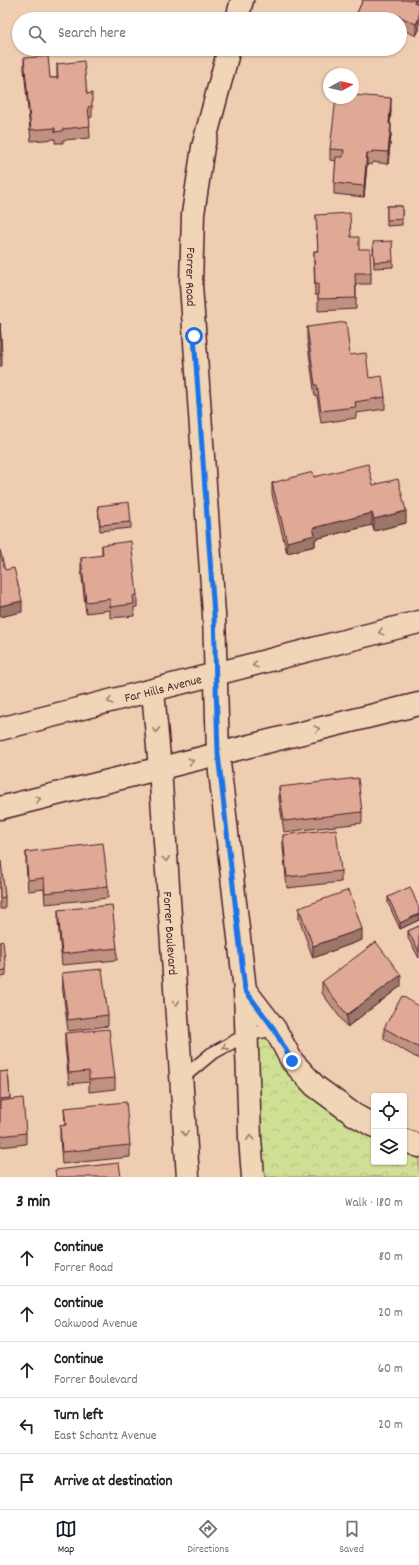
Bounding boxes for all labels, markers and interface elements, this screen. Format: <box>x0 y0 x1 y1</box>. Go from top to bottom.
search box <box>12 12 407 56</box>
icon: search <box>26 23 48 45</box>
text: Search here <box>58 23 126 45</box>
north arrow <box>323 68 359 104</box>
street label: Forrer Road <box>179 247 199 307</box>
route start <box>185 327 203 345</box>
one-way arrow <box>378 627 385 636</box>
one-way arrow <box>252 660 259 668</box>
street label: Far Hills Avenue <box>123 671 204 709</box>
one-way arrow <box>107 697 113 705</box>
one-way arrow <box>314 726 321 734</box>
one-way arrow <box>152 727 161 733</box>
one-way arrow <box>187 757 194 766</box>
one-way arrow <box>35 795 41 803</box>
one-way arrow <box>162 856 171 862</box>
street label: Forrer Boulevard <box>156 891 181 976</box>
one-way arrow <box>172 1000 180 1006</box>
one-way arrow <box>222 1042 229 1049</box>
route end <box>283 1052 301 1070</box>
map controls <box>371 1093 407 1165</box>
button: locate <box>371 1093 407 1129</box>
button: layers <box>371 1129 407 1165</box>
one-way arrow <box>180 1130 189 1136</box>
one-way arrow <box>245 1135 254 1141</box>
text: 3 min <box>16 1191 50 1215</box>
text: Walk · 180 m <box>345 1194 403 1213</box>
text: Continue <box>54 1237 103 1259</box>
icon: ahead <box>16 1247 38 1269</box>
text: 80 m <box>379 1248 403 1267</box>
text: Forrer Road <box>54 1259 113 1278</box>
text: Continue <box>54 1293 103 1315</box>
icon: ahead <box>16 1303 38 1325</box>
text: 20 m <box>378 1304 403 1323</box>
text: Oakwood Avenue <box>54 1315 137 1334</box>
text: Continue <box>54 1349 103 1371</box>
icon: ahead <box>16 1359 38 1381</box>
text: 60 m <box>378 1360 403 1379</box>
text: Forrer Boulevard <box>54 1371 138 1390</box>
text: Turn left <box>54 1405 103 1427</box>
icon: left <box>16 1415 38 1437</box>
text: 20 m <box>378 1416 403 1435</box>
text: East Schantz Avenue <box>54 1427 157 1446</box>
icon: arrive <box>16 1471 38 1493</box>
text: Arrive at destination <box>54 1471 172 1493</box>
tab: Map <box>55 1518 77 1558</box>
tab: Directions <box>187 1518 229 1558</box>
tab: Saved <box>339 1518 364 1558</box>

